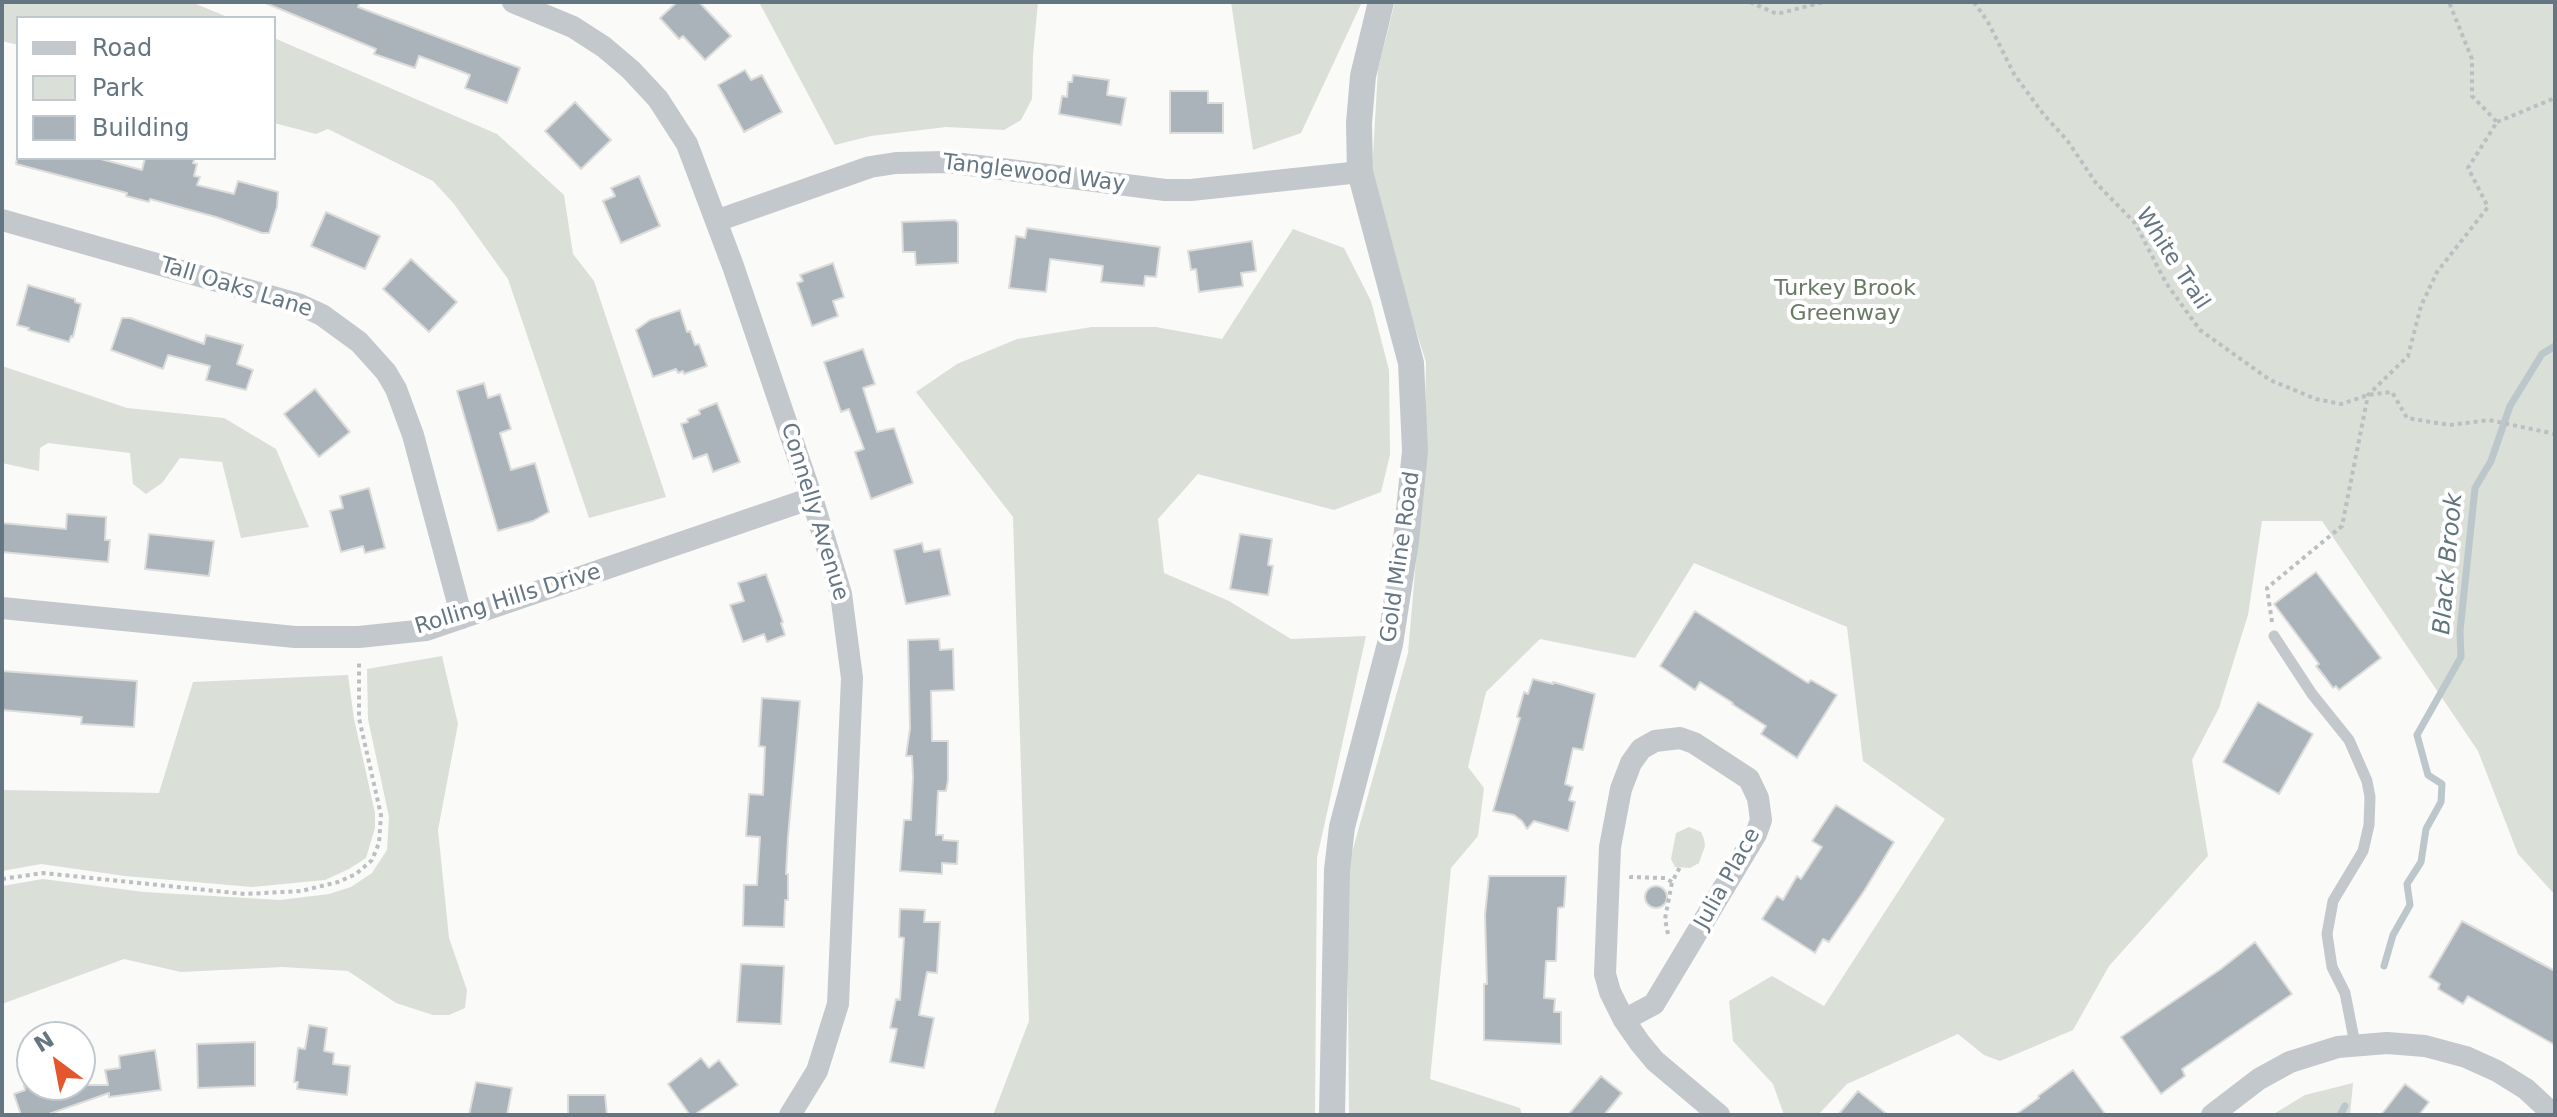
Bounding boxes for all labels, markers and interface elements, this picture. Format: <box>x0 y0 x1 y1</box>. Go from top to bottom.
legend <box>16 16 276 160</box>
text: Road <box>92 34 152 62</box>
text: Park <box>92 74 144 102</box>
text: Building <box>92 114 189 142</box>
street label: Tanglewood Way <box>941 150 1127 198</box>
street label: White Trail <box>2129 203 2215 315</box>
street label: Tall Oaks Lane <box>157 252 315 324</box>
park label: Turkey Brook Greenway <box>1774 276 1916 328</box>
street label: Connelly Avenue <box>774 420 854 604</box>
street label: Gold Mine Road <box>1376 470 1426 644</box>
water label: Black Brook <box>2428 492 2470 636</box>
street label: Rolling Hills Drive <box>412 559 604 641</box>
street label: Julia Place <box>1689 824 1767 934</box>
north arrow <box>16 1021 96 1101</box>
text: N <box>30 1026 59 1057</box>

